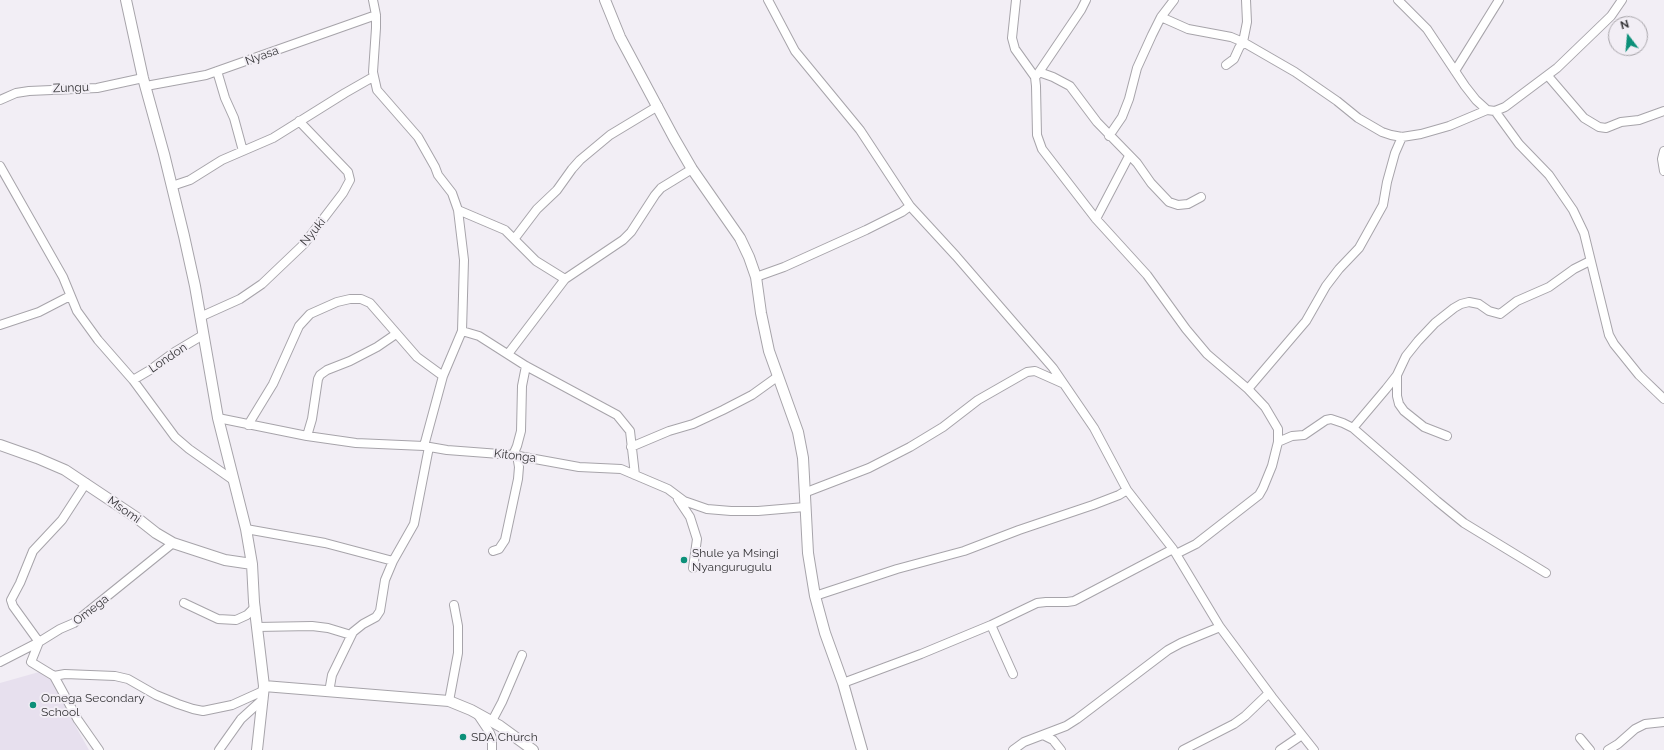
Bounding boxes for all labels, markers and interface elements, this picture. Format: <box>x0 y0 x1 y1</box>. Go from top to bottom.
north arrow <box>1608 16 1648 56</box>
text: N <box>1619 18 1631 32</box>
street label: Nyasa <box>243 43 281 69</box>
street label: Zungu <box>53 80 89 96</box>
street label: Nyuki <box>297 215 329 249</box>
street label: London <box>146 340 190 376</box>
street label: Kitonga <box>493 446 537 466</box>
street label: Msomi <box>105 493 143 527</box>
place label: Shule ya Msingi Nyangurugulu <box>692 546 779 574</box>
marker: Shule ya Msingi Nyangurugulu <box>679 555 689 565</box>
street label: Omega <box>70 592 112 628</box>
place label: Omega Secondary School <box>41 691 145 719</box>
marker: Omega Secondary School <box>28 700 38 710</box>
place label: SDA Church <box>471 730 538 744</box>
marker: SDA Church <box>458 732 468 742</box>

